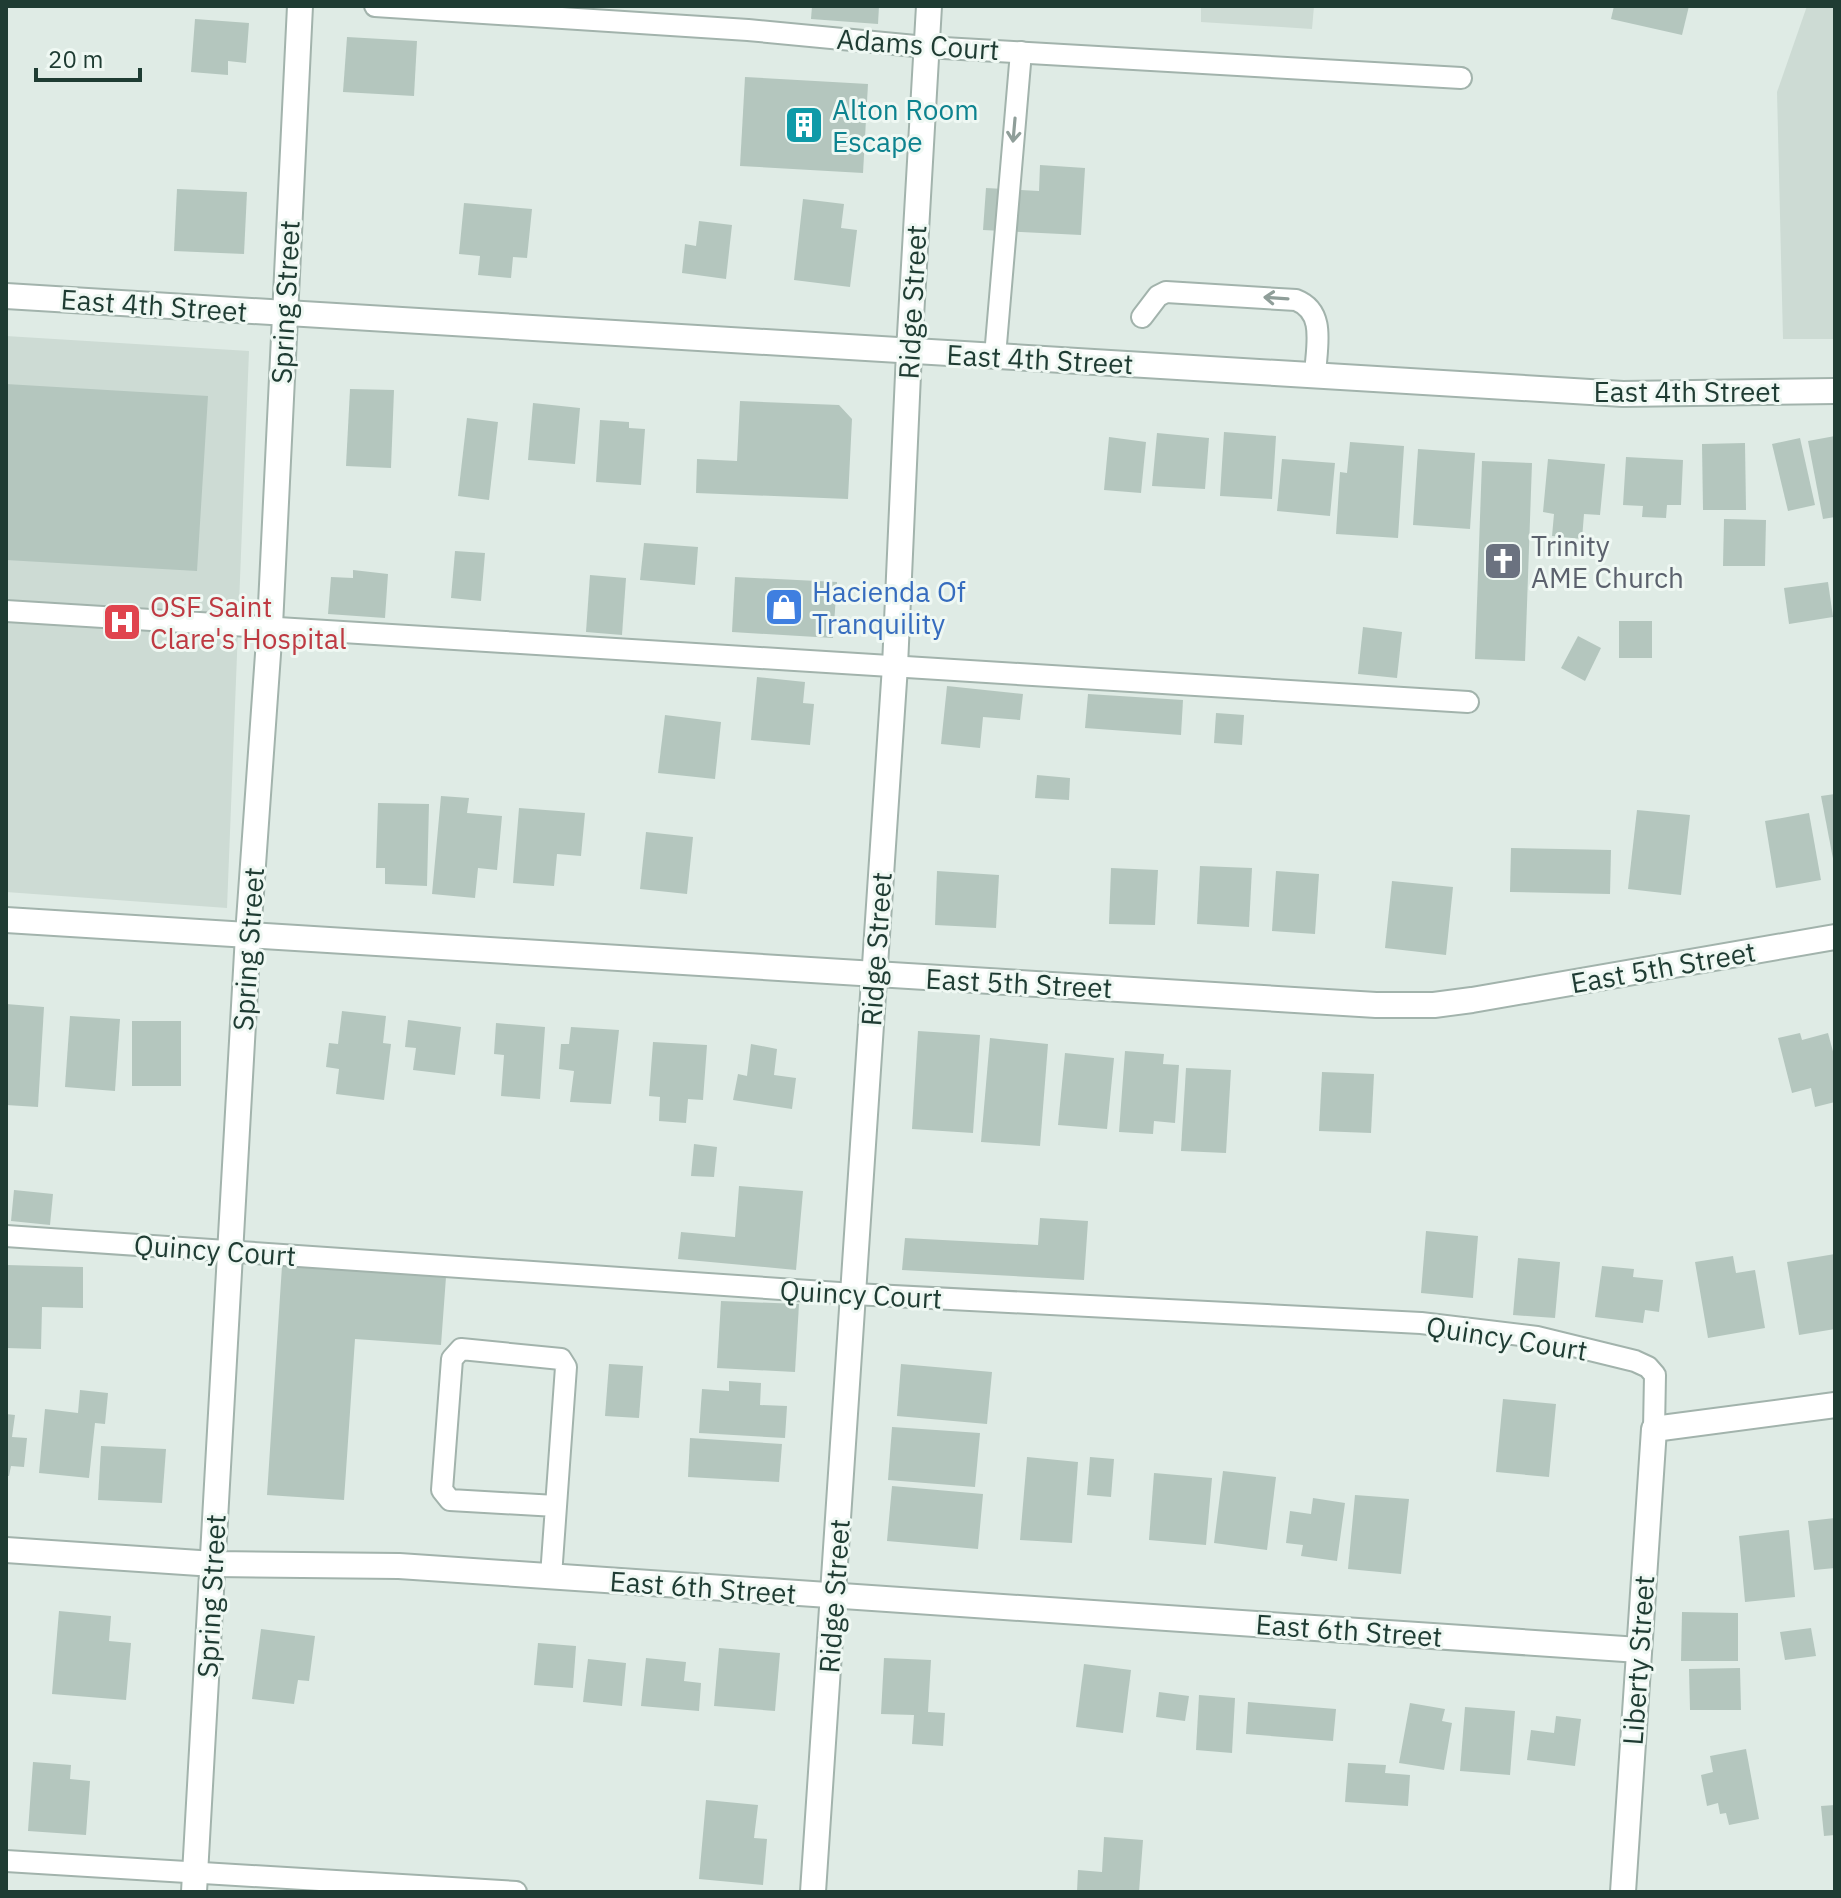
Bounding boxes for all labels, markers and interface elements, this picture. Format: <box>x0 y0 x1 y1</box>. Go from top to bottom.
street label: Adams Court <box>835 20 1001 68</box>
scale bar <box>36 32 140 82</box>
text: 20 m <box>48 43 103 75</box>
place label: Alton Room Escape <box>832 91 979 160</box>
building icon: Alton Room Escape <box>783 104 825 146</box>
one-way arrow <box>1007 116 1022 143</box>
street label: Spring Street <box>262 219 308 385</box>
street label: Ridge Street <box>889 224 935 380</box>
street label: East 4th Street <box>59 280 249 330</box>
one-way arrow <box>1263 290 1290 305</box>
street label: East 4th Street <box>946 336 1134 382</box>
street label: East 4th Street <box>1593 373 1781 410</box>
place label: Trinity AME Church <box>1531 527 1684 596</box>
church icon: Trinity AME Church <box>1482 540 1524 582</box>
place label: Hacienda Of Tranquility <box>812 573 966 642</box>
shop icon: Hacienda Of Tranquility <box>763 586 805 628</box>
place label: OSF Saint Clare's Hospital <box>150 588 347 657</box>
hospital icon: OSF Saint Clare's Hospital <box>101 601 143 643</box>
street label: Spring Street <box>224 866 272 1032</box>
street label: Ridge Street <box>852 871 900 1027</box>
street label: East 5th Street <box>1568 933 1758 1001</box>
street label: East 5th Street <box>925 960 1113 1006</box>
street label: Quincy Court <box>133 1226 297 1274</box>
street label: Quincy Court <box>779 1271 943 1317</box>
street label: Quincy Court <box>1424 1307 1590 1369</box>
street label: Spring Street <box>188 1513 234 1679</box>
street label: Ridge Street <box>810 1518 858 1674</box>
street label: East 6th Street <box>608 1562 798 1612</box>
street label: Liberty Street <box>1614 1574 1662 1746</box>
street label: East 6th Street <box>1254 1605 1444 1655</box>

